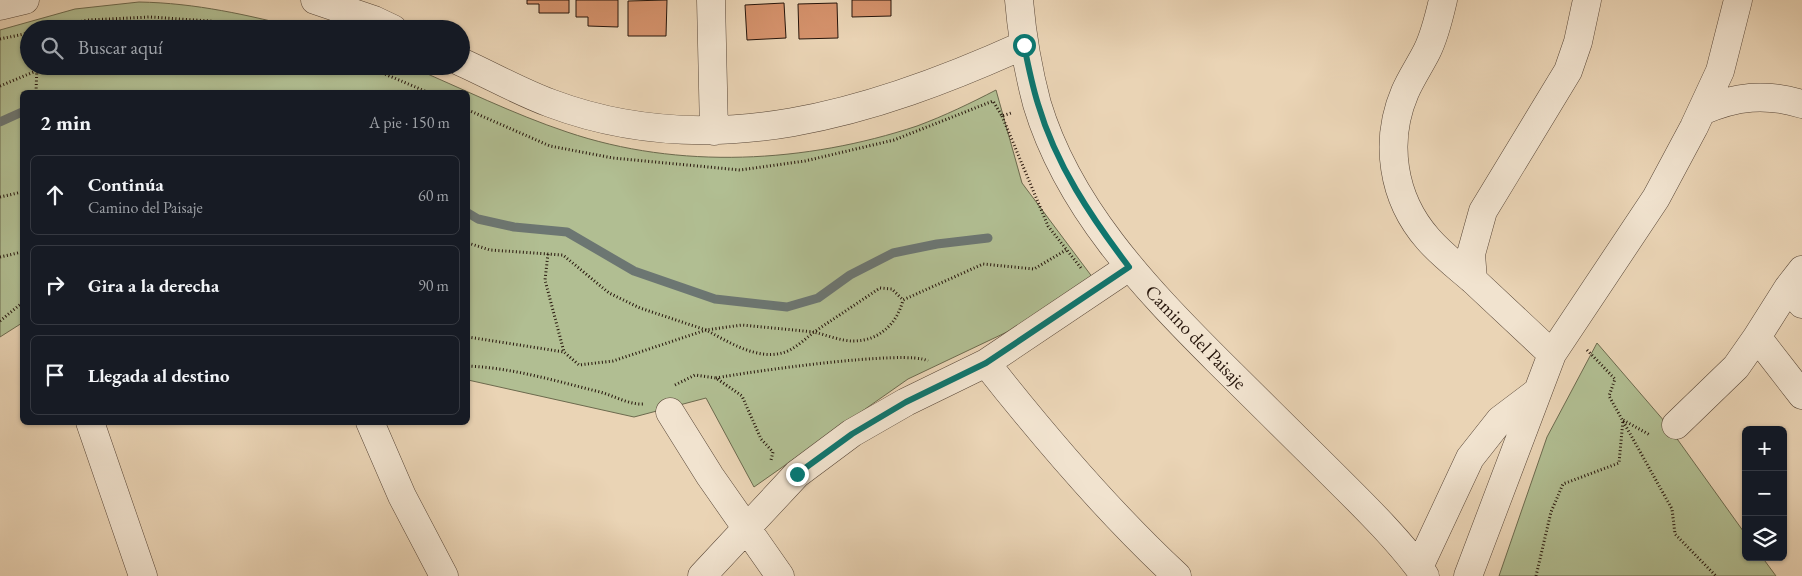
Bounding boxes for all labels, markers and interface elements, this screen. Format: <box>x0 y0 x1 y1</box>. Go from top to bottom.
search box <box>20 20 470 75</box>
icon: search <box>38 34 66 62</box>
route start <box>1013 34 1036 57</box>
text: Buscar aquí <box>78 35 163 60</box>
text: 2 min <box>40 109 91 136</box>
text: A pie · 150 m <box>369 112 450 133</box>
text: Continúa <box>88 172 164 197</box>
icon: ahead <box>41 181 69 209</box>
text: 60 m <box>418 185 449 206</box>
text: Camino del Paisaje <box>88 197 203 218</box>
icon: right <box>41 271 69 299</box>
text: Gira a la derecha <box>88 273 219 298</box>
text: 90 m <box>418 275 449 296</box>
street label: Camino del Paisaje <box>1140 279 1252 395</box>
icon: arrive <box>41 361 69 389</box>
text: Llegada al destino <box>88 363 230 388</box>
map controls <box>1742 426 1787 561</box>
button: + <box>1742 426 1787 471</box>
route end <box>786 463 809 486</box>
button: − <box>1742 471 1787 516</box>
button: layers <box>1742 516 1787 561</box>

